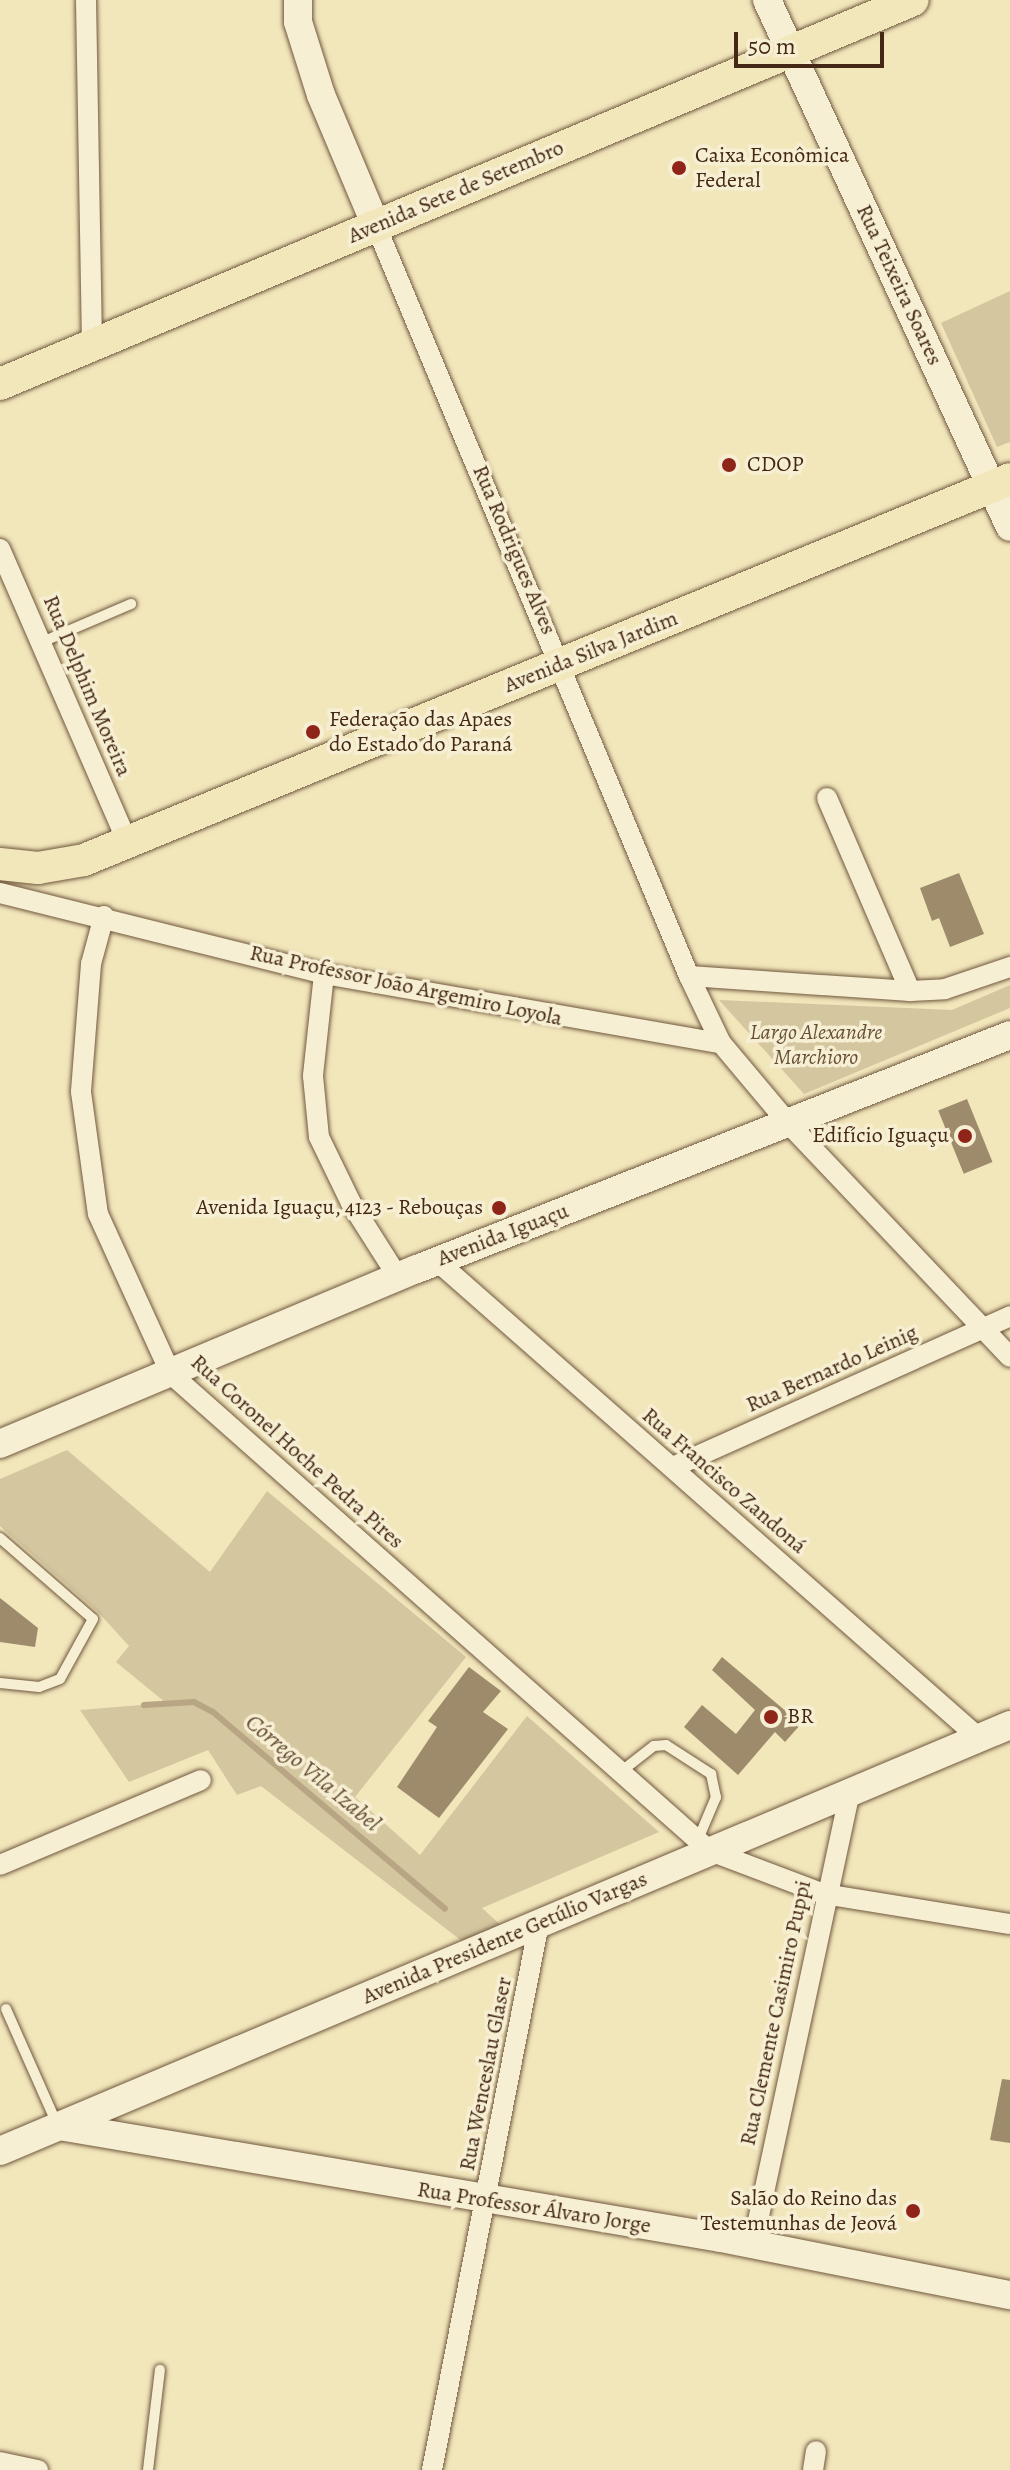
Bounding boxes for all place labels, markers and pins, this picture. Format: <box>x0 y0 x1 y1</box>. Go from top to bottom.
place label: Caixa Econômica Federal <box>695 142 849 194</box>
marker: Caixa Econômica Federal <box>670 159 688 177</box>
place label: CDOP <box>747 452 804 478</box>
marker: CDOP <box>718 454 740 476</box>
place label: Federação das Apaes do Estado do Paraná <box>329 706 512 758</box>
marker: Federação das Apaes do Estado do Paraná <box>304 723 322 741</box>
place label: Edifício Iguaçu <box>812 1123 949 1149</box>
marker: Edifício Iguaçu <box>956 1127 974 1145</box>
place label: Avenida Iguaçu, 4123 - Rebouças <box>195 1195 483 1221</box>
marker: Avenida Iguaçu, 4123 - Rebouças <box>490 1199 508 1217</box>
place label: BR <box>787 1704 814 1730</box>
marker: BR <box>762 1708 780 1726</box>
place label: Salão do Reino das Testemunhas de Jeová <box>701 2185 897 2236</box>
marker: Salão do Reino das Testemunhas de Jeová <box>904 2202 922 2220</box>

